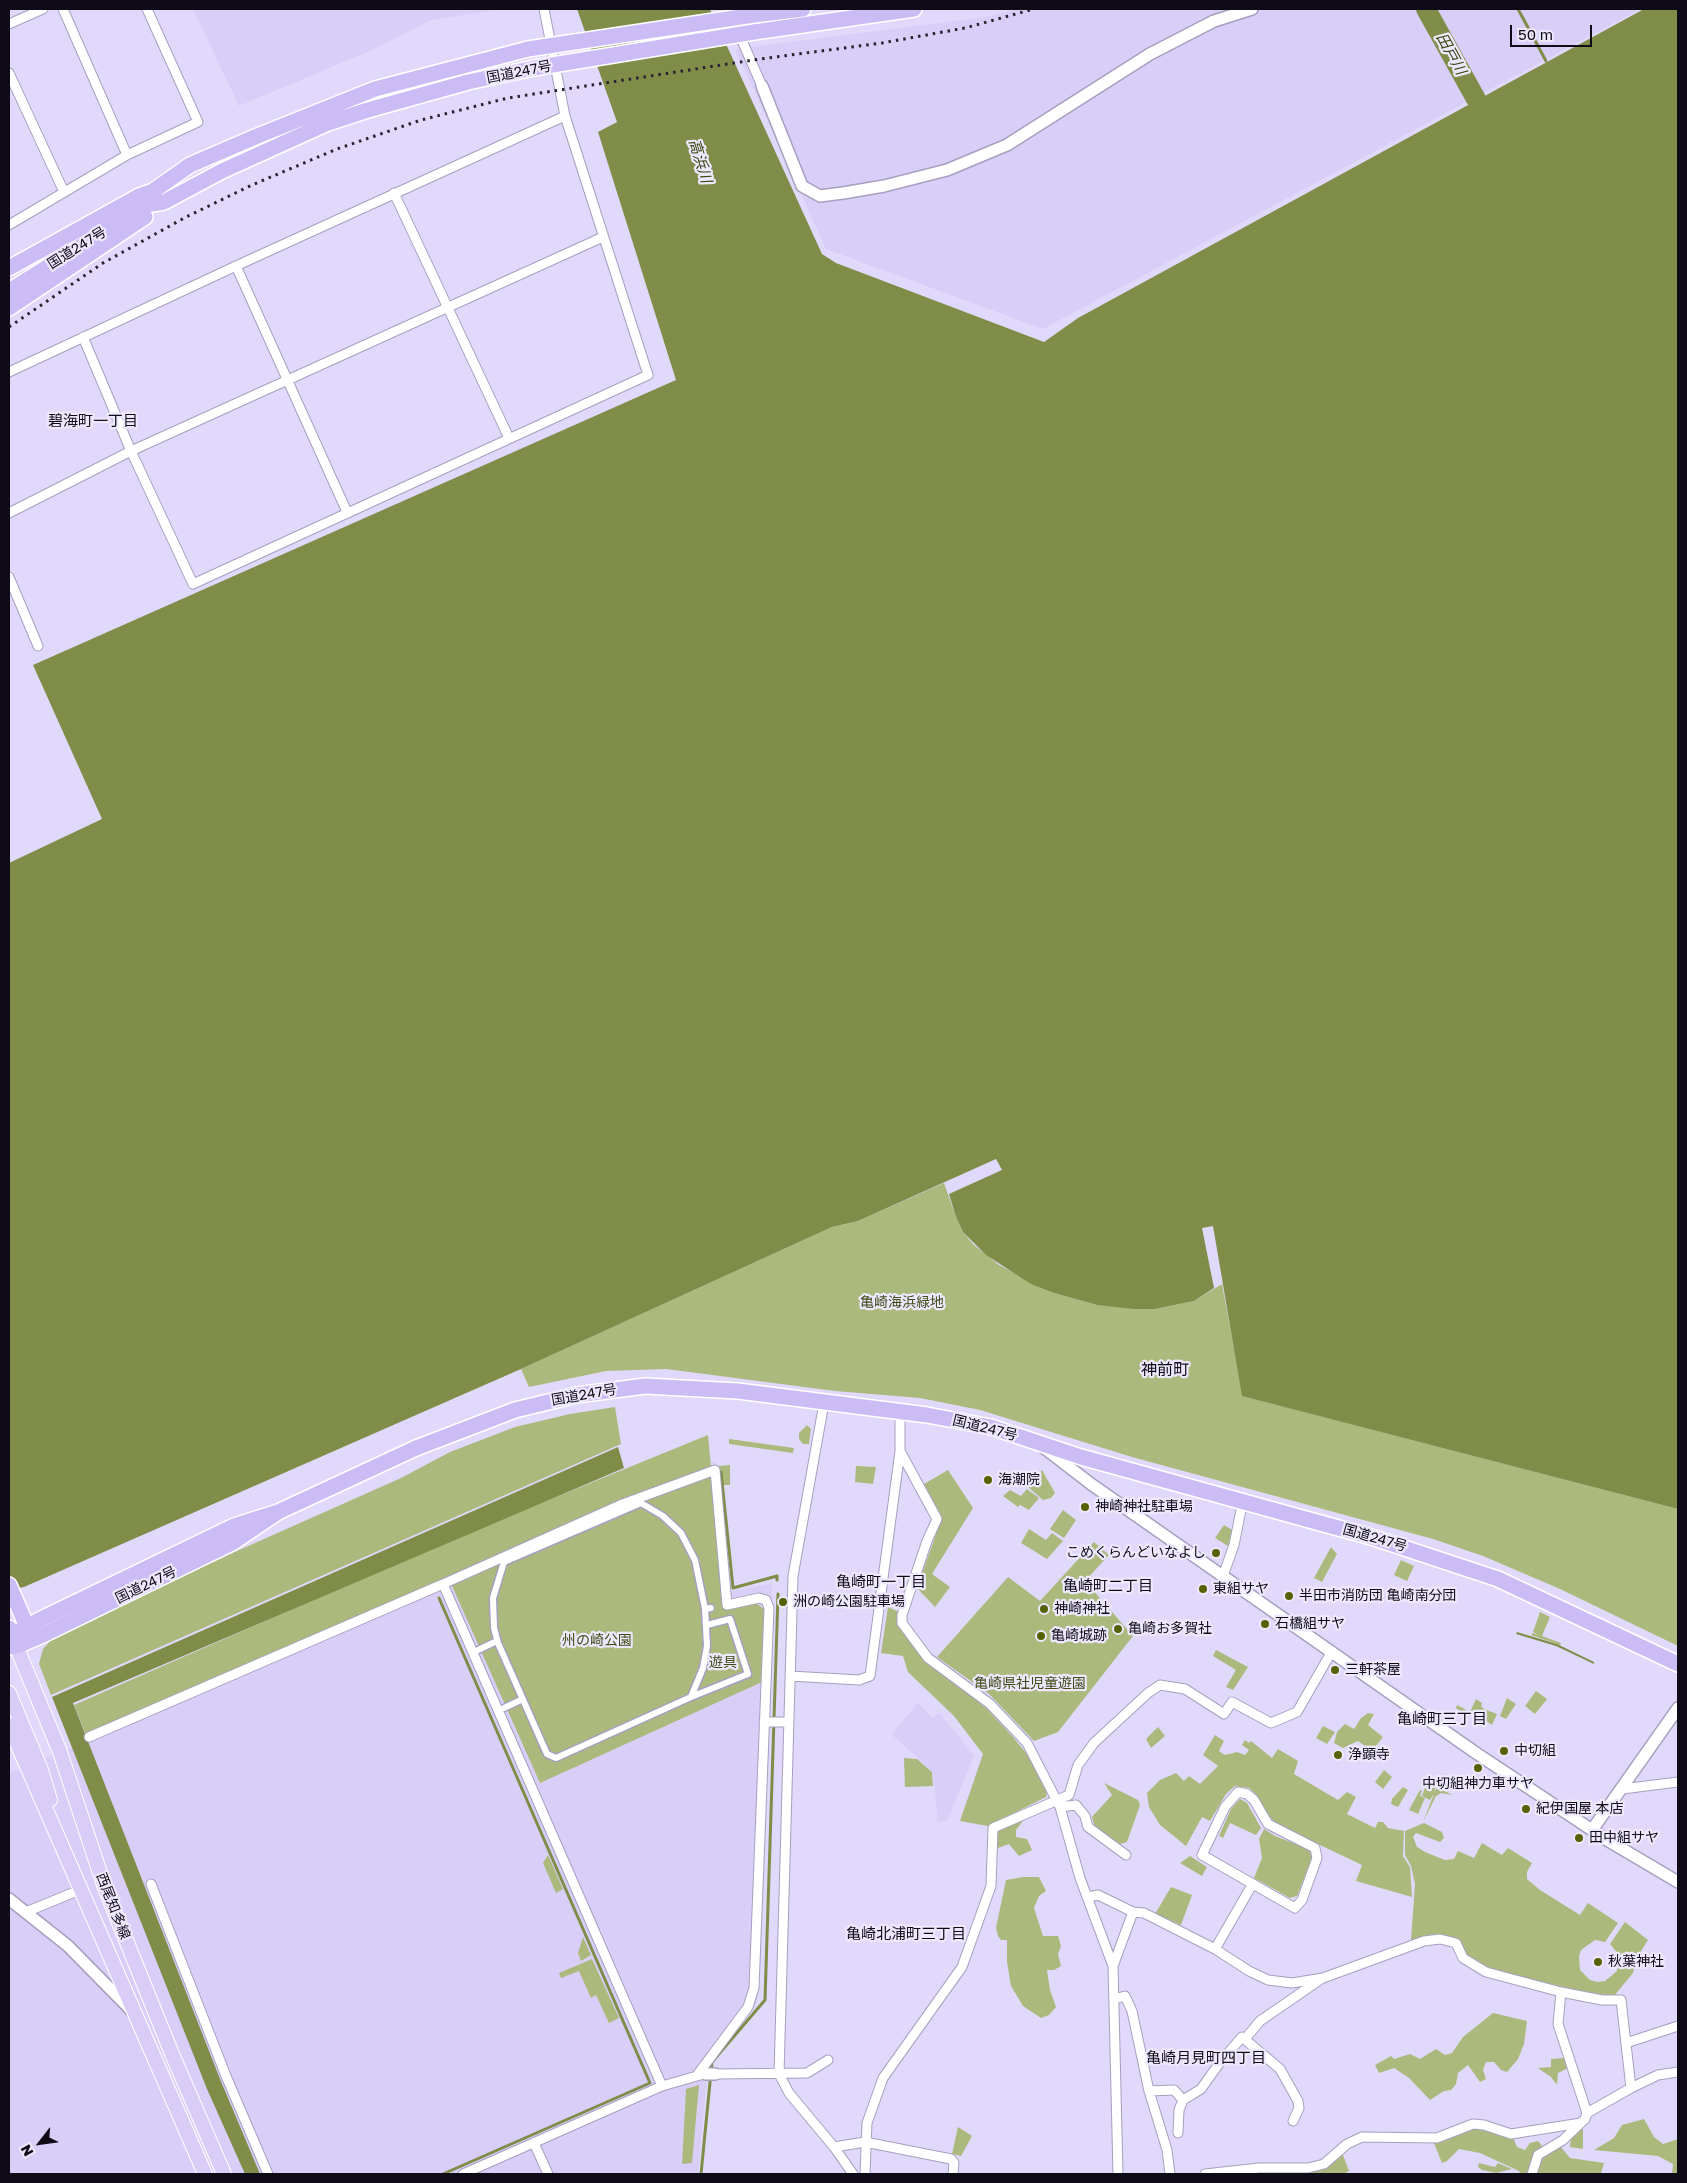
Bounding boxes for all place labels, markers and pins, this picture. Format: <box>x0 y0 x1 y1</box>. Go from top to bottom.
place label: 海潮院 <box>998 1472 1040 1488</box>
marker: 海潮院 <box>982 1474 994 1486</box>
place label: 神崎神社駐車場 <box>1095 1499 1193 1515</box>
marker: 神崎神社駐車場 <box>1079 1501 1091 1513</box>
place label: こめくらんどいなよし <box>1066 1545 1206 1561</box>
marker: こめくらんどいなよし <box>1210 1547 1222 1559</box>
place label: 東組サヤ <box>1213 1581 1269 1597</box>
marker: 東組サヤ <box>1197 1583 1209 1595</box>
place label: 半田市消防団 亀崎南分団 <box>1299 1588 1456 1604</box>
marker: 半田市消防団 亀崎南分団 <box>1283 1590 1295 1602</box>
place label: 洲の崎公園駐車場 <box>793 1594 905 1610</box>
marker: 洲の崎公園駐車場 <box>777 1596 789 1608</box>
place label: 神崎神社 <box>1054 1601 1110 1617</box>
marker: 神崎神社 <box>1038 1603 1050 1615</box>
place label: 石橋組サヤ <box>1275 1616 1345 1632</box>
marker: 石橋組サヤ <box>1259 1618 1271 1630</box>
place label: 亀崎お多賀社 <box>1128 1621 1212 1637</box>
marker: 亀崎お多賀社 <box>1112 1623 1124 1635</box>
place label: 亀崎城跡 <box>1051 1628 1107 1644</box>
marker: 亀崎城跡 <box>1035 1630 1047 1642</box>
place label: 三軒茶屋 <box>1345 1662 1401 1678</box>
marker: 三軒茶屋 <box>1329 1664 1341 1676</box>
place label: 中切組 <box>1514 1743 1556 1759</box>
marker: 中切組 <box>1498 1745 1510 1757</box>
place label: 浄顕寺 <box>1348 1747 1390 1763</box>
marker: 浄顕寺 <box>1332 1749 1344 1761</box>
marker: 中切組神力車サヤ <box>1472 1762 1484 1774</box>
place label: 中切組神力車サヤ <box>1422 1776 1534 1792</box>
place label: 紀伊国屋 本店 <box>1536 1801 1623 1817</box>
marker: 紀伊国屋 本店 <box>1520 1803 1532 1815</box>
place label: 田中組サヤ <box>1589 1830 1659 1846</box>
marker: 田中組サヤ <box>1573 1832 1585 1844</box>
place label: 秋葉神社 <box>1608 1954 1664 1970</box>
marker: 秋葉神社 <box>1592 1956 1604 1968</box>

